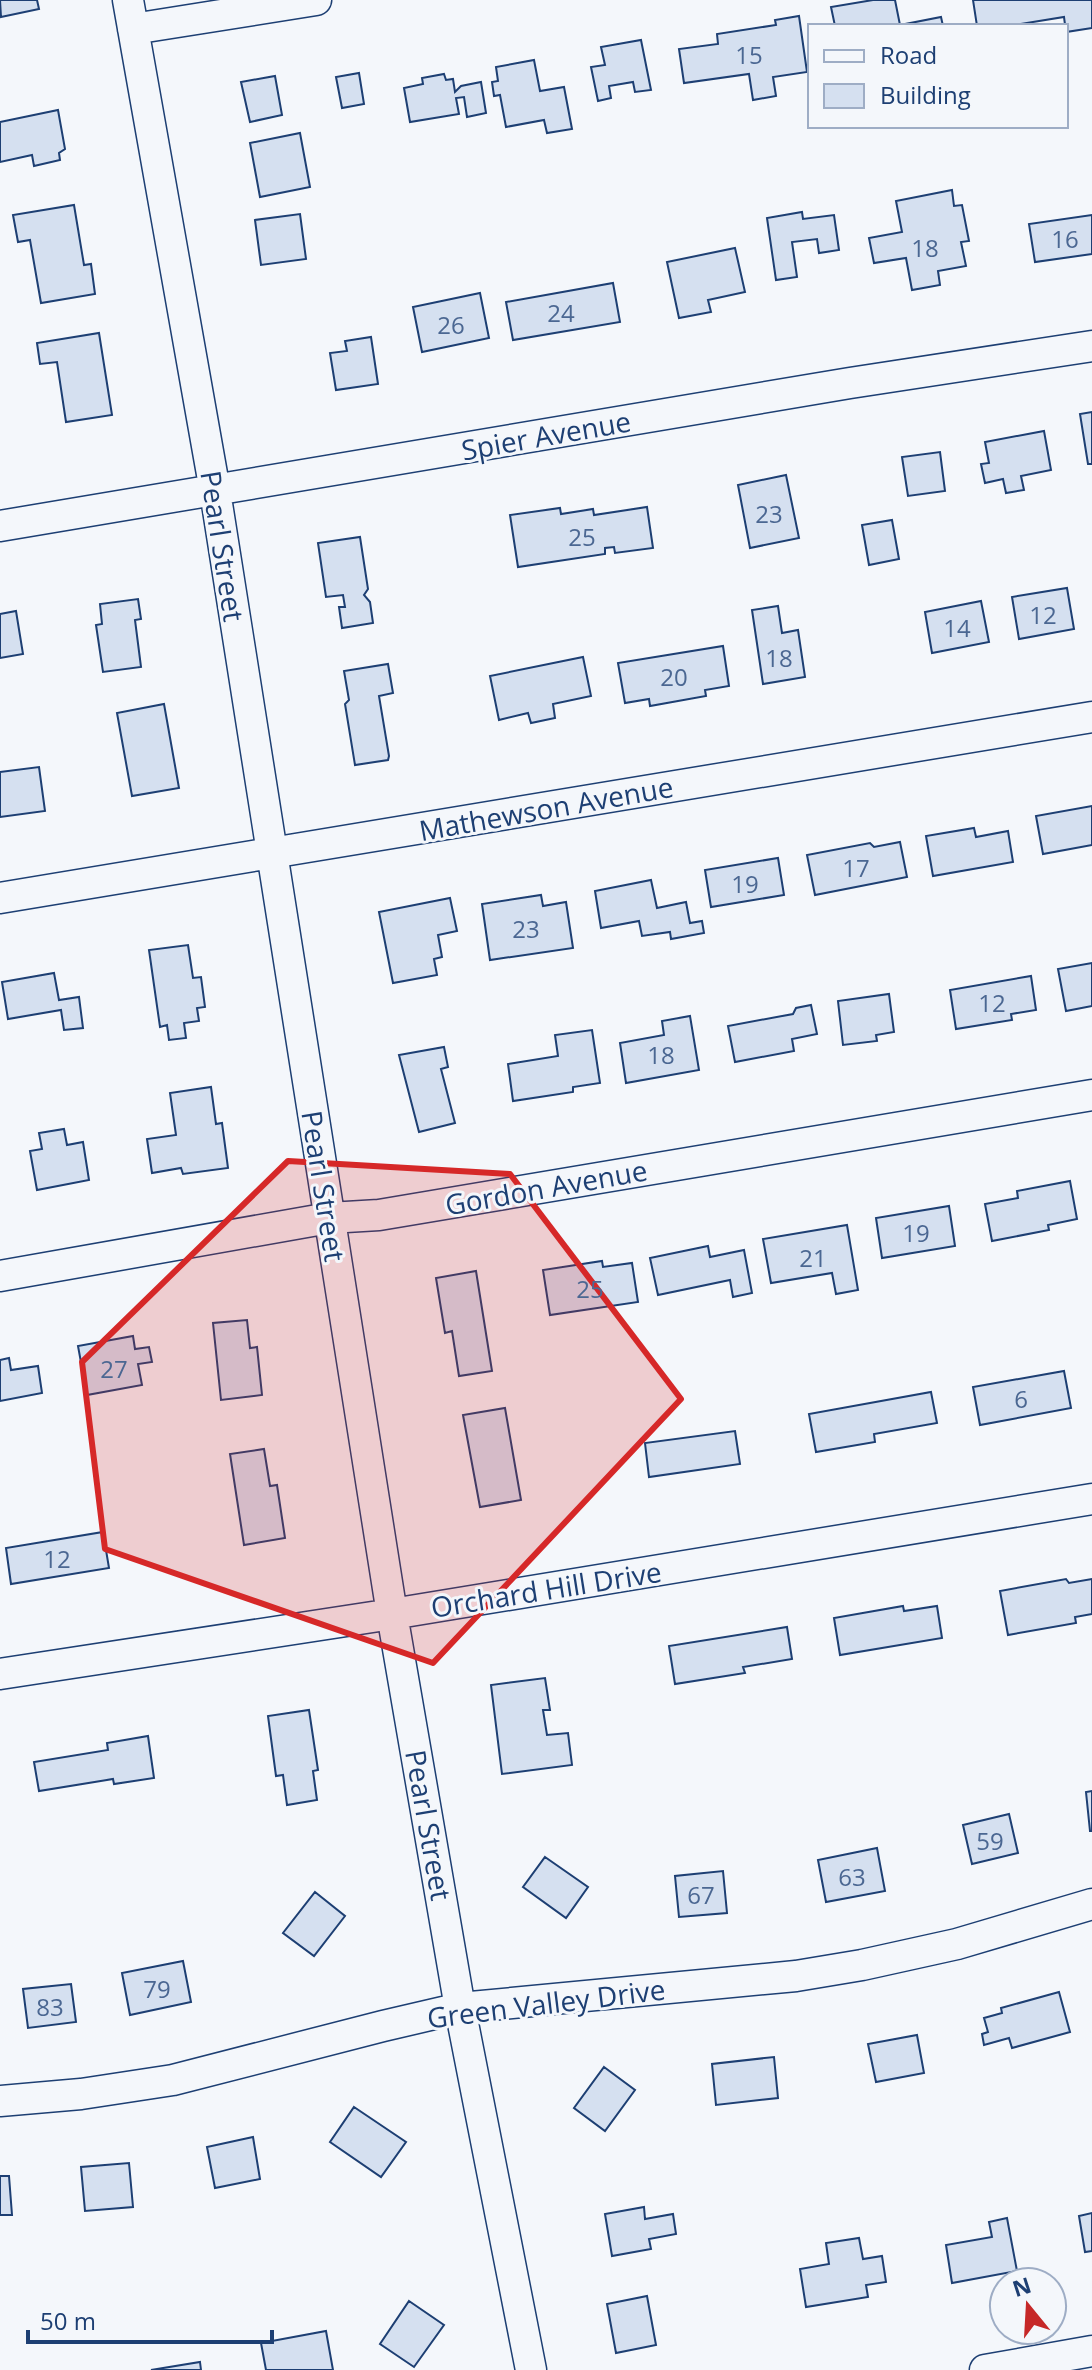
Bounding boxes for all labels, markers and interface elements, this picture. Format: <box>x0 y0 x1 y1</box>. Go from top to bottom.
legend <box>808 24 1068 128</box>
house number: 15 <box>735 38 763 71</box>
text: Road <box>880 38 937 71</box>
text: Building <box>880 78 971 111</box>
house number: 16 <box>1051 222 1079 255</box>
house number: 18 <box>911 231 939 264</box>
house number: 24 <box>547 296 575 329</box>
house number: 26 <box>437 308 465 341</box>
street label: Spier Avenue <box>458 401 634 469</box>
street label: Pearl Street <box>192 468 254 624</box>
house number: 23 <box>755 497 783 530</box>
house number: 25 <box>568 520 596 553</box>
house number: 12 <box>1029 598 1057 631</box>
house number: 14 <box>943 611 971 644</box>
house number: 18 <box>765 641 793 674</box>
house number: 20 <box>660 660 688 693</box>
street label: Mathewson Avenue <box>416 767 676 849</box>
house number: 17 <box>842 851 870 884</box>
house number: 19 <box>731 867 759 900</box>
house number: 23 <box>512 912 540 945</box>
house number: 12 <box>978 986 1006 1019</box>
house number: 18 <box>647 1038 675 1071</box>
street label: Pearl Street <box>293 1108 355 1264</box>
street label: Gordon Avenue <box>442 1151 650 1223</box>
house number: 19 <box>902 1216 930 1249</box>
house number: 21 <box>799 1241 827 1274</box>
house number: 25 <box>576 1272 604 1305</box>
house number: 27 <box>100 1352 128 1385</box>
house number: 6 <box>1014 1382 1028 1415</box>
house number: 12 <box>43 1542 71 1575</box>
street label: Orchard Hill Drive <box>428 1552 664 1626</box>
street label: Pearl Street <box>397 1747 461 1903</box>
house number: 59 <box>976 1824 1004 1857</box>
house number: 63 <box>838 1860 866 1893</box>
house number: 67 <box>687 1878 715 1911</box>
street label: Green Valley Drive <box>425 1970 667 2036</box>
house number: 79 <box>143 1972 171 2005</box>
house number: 83 <box>36 1990 64 2023</box>
north arrow <box>988 2266 1068 2346</box>
text: N <box>1008 2269 1035 2303</box>
scale bar <box>28 2294 272 2344</box>
text: 50 m <box>40 2304 96 2337</box>

